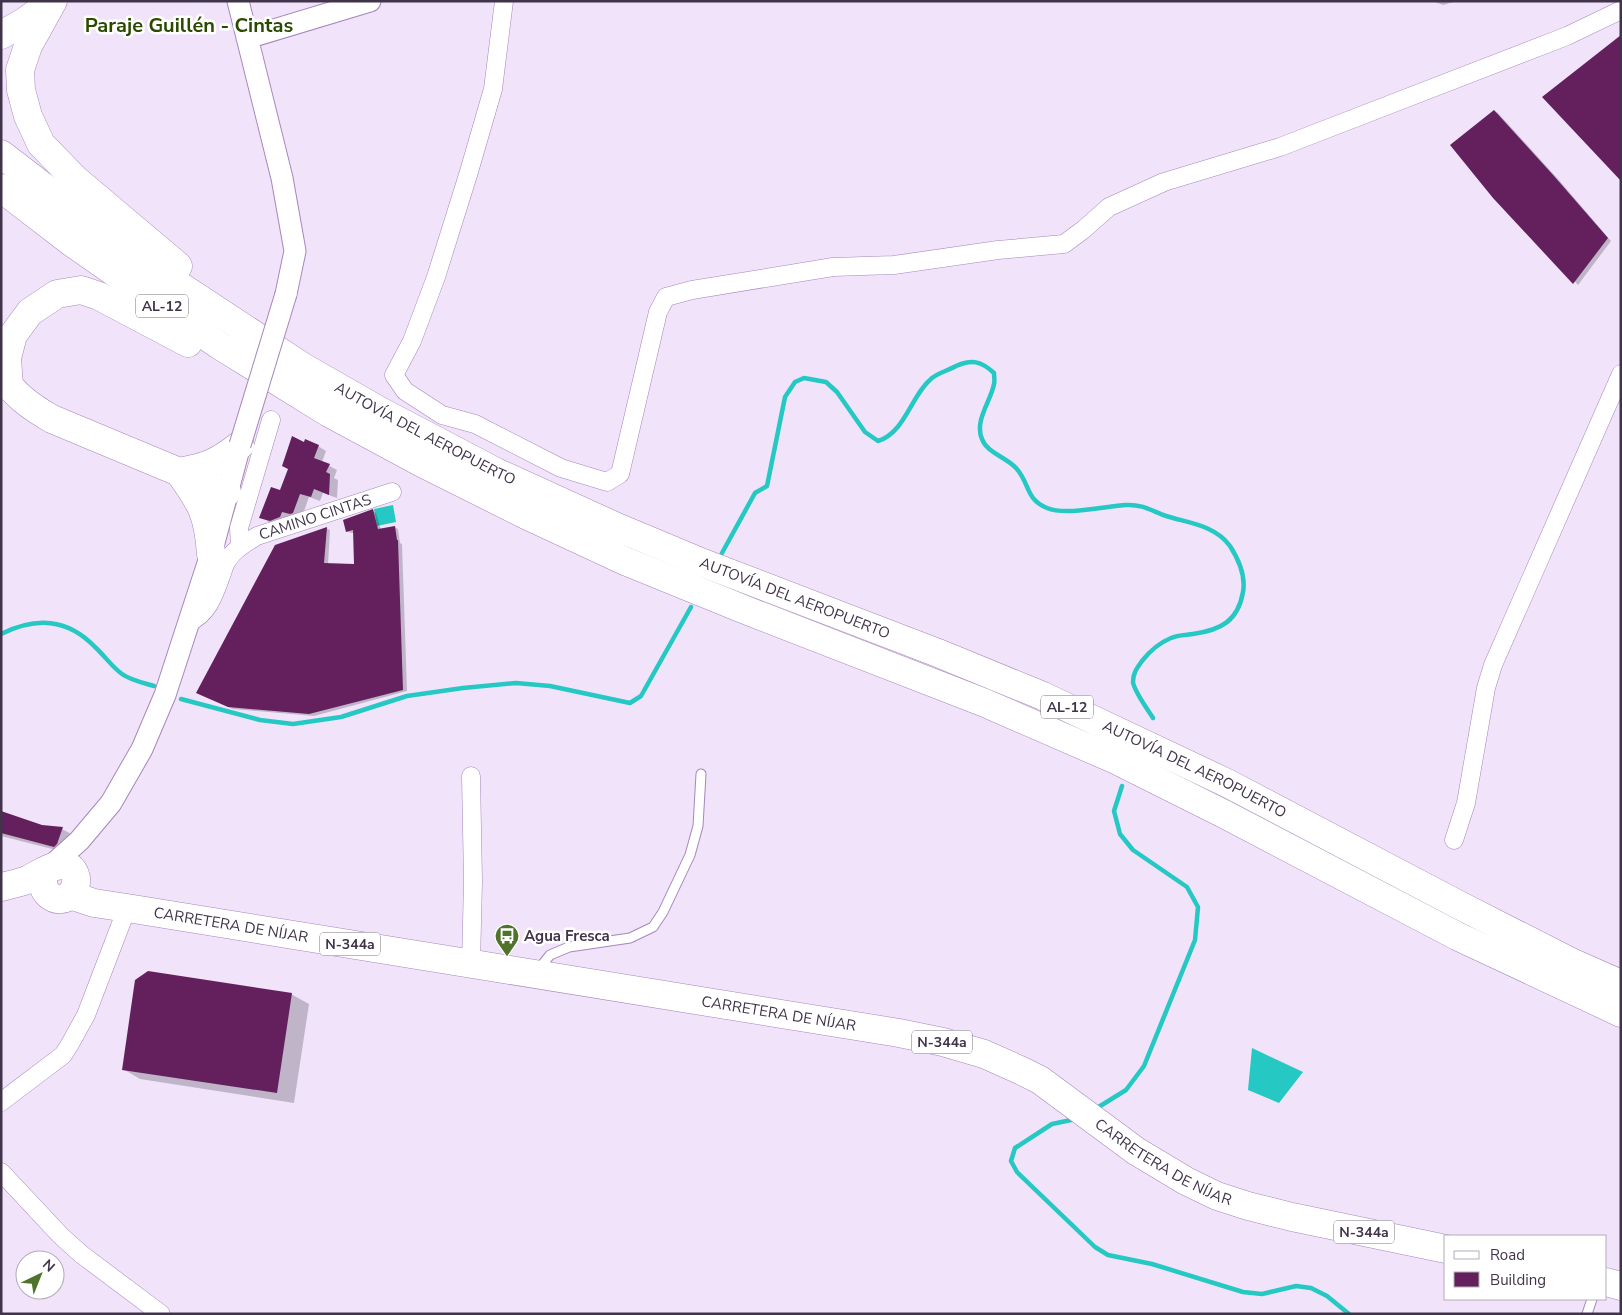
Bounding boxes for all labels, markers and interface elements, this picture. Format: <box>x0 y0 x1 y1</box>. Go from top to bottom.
district label: Paraje Guillén - Cintas <box>85 12 293 39</box>
road number: AL-12 <box>136 294 188 318</box>
street label: AUTOVÍA DEL AEROPUERTO <box>331 377 519 490</box>
street label: CAMINO CINTAS <box>256 489 374 545</box>
street label: AUTOVÍA DEL AEROPUERTO <box>697 553 893 644</box>
road number: AL-12 <box>1041 696 1093 719</box>
street label: AUTOVÍA DEL AEROPUERTO <box>1099 716 1290 822</box>
street label: CARRETERA DE NÍJAR <box>152 902 310 947</box>
bus stop icon: Agua Fresca <box>494 923 520 957</box>
place label: Agua Fresca <box>524 926 610 946</box>
road number: N-344a <box>320 932 380 956</box>
street label: CARRETERA DE NÍJAR <box>700 991 858 1036</box>
road number: N-344a <box>912 1030 972 1054</box>
street label: CARRETERA DE NÍJAR <box>1091 1114 1234 1210</box>
road number: N-344a <box>1334 1220 1394 1244</box>
legend <box>1444 1235 1607 1300</box>
text: Road <box>1490 1245 1525 1265</box>
north arrow <box>15 1250 65 1300</box>
text: N <box>38 1255 59 1276</box>
text: Building <box>1490 1270 1546 1290</box>

